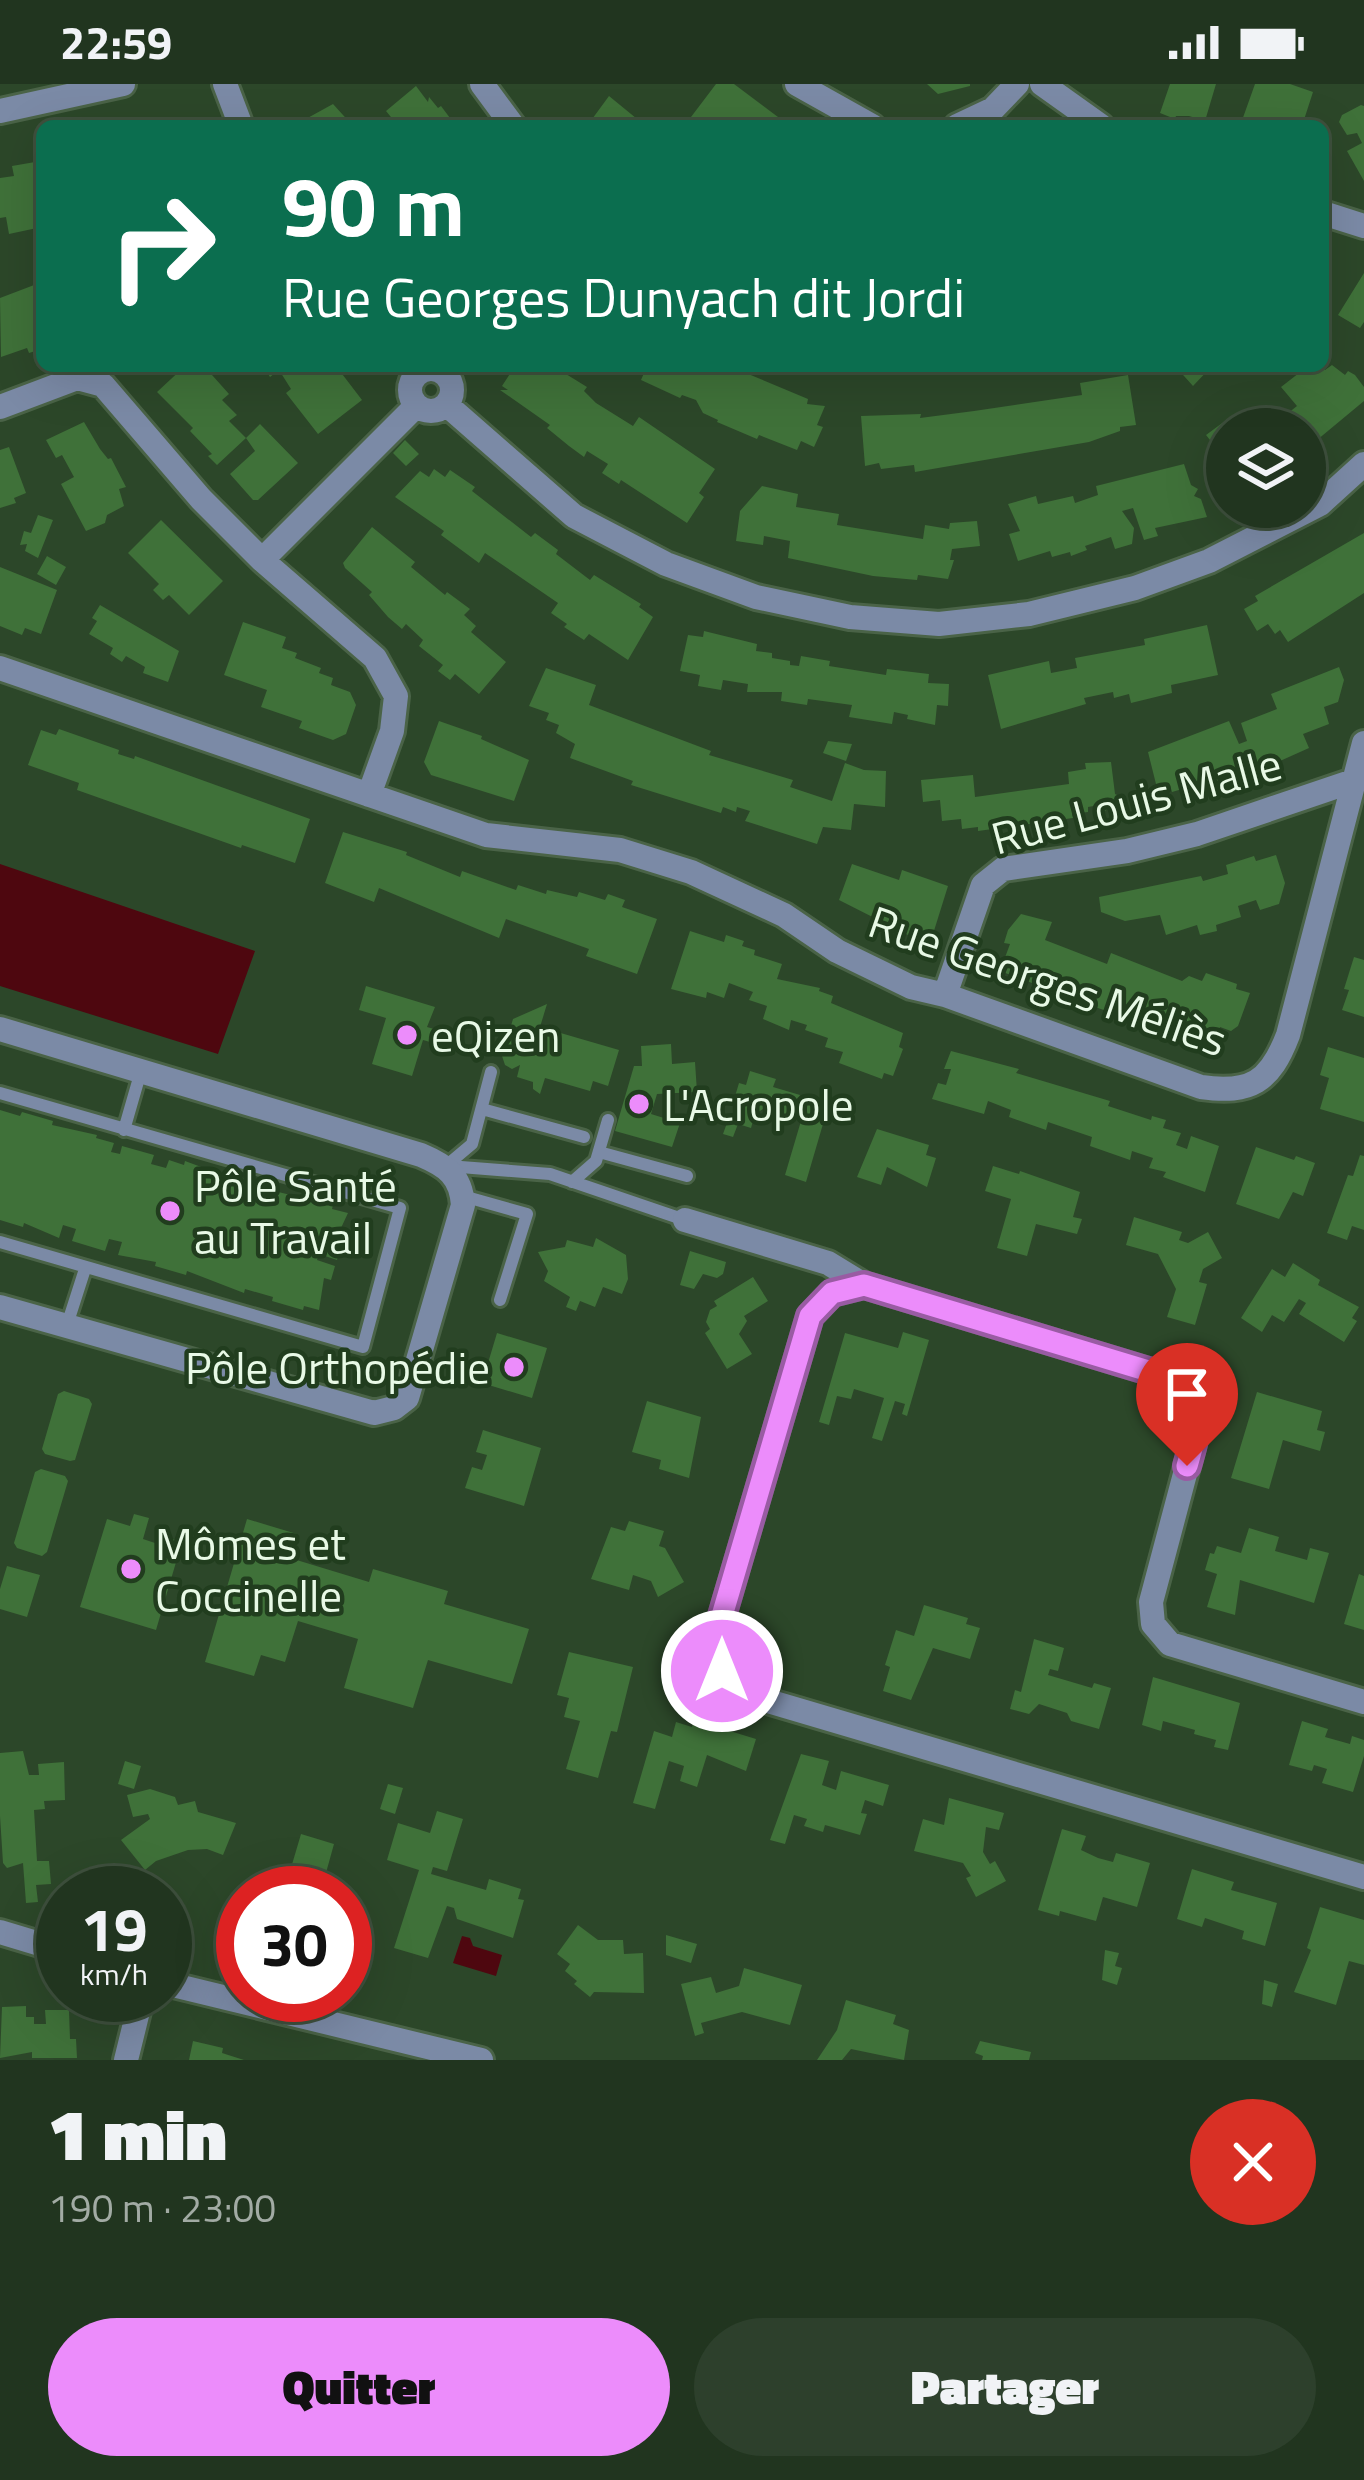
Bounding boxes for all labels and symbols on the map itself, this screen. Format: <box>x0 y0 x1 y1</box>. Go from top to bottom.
street label: Rue Louis Malle <box>983 729 1289 871</box>
street label: Rue Georges Méliès <box>860 887 1236 1073</box>
place label: eQizen <box>431 1001 561 1069</box>
marker: eQizen <box>394 1022 420 1048</box>
place label: L'Acropole <box>663 1070 854 1138</box>
marker: L'Acropole <box>626 1091 652 1117</box>
place label: Pôle Santé au Travail <box>194 1151 397 1271</box>
marker: Pôle Santé au Travail <box>157 1198 183 1224</box>
place label: Pôle Orthopédie <box>185 1333 490 1401</box>
pin <box>1136 1343 1238 1466</box>
marker: Pôle Orthopédie <box>501 1354 527 1380</box>
place label: Mômes et Coccinelle <box>155 1509 346 1629</box>
marker: Mômes et Coccinelle <box>118 1556 144 1582</box>
position arrow <box>659 1608 785 1734</box>
speed limit sign: 30 <box>216 1866 372 2022</box>

